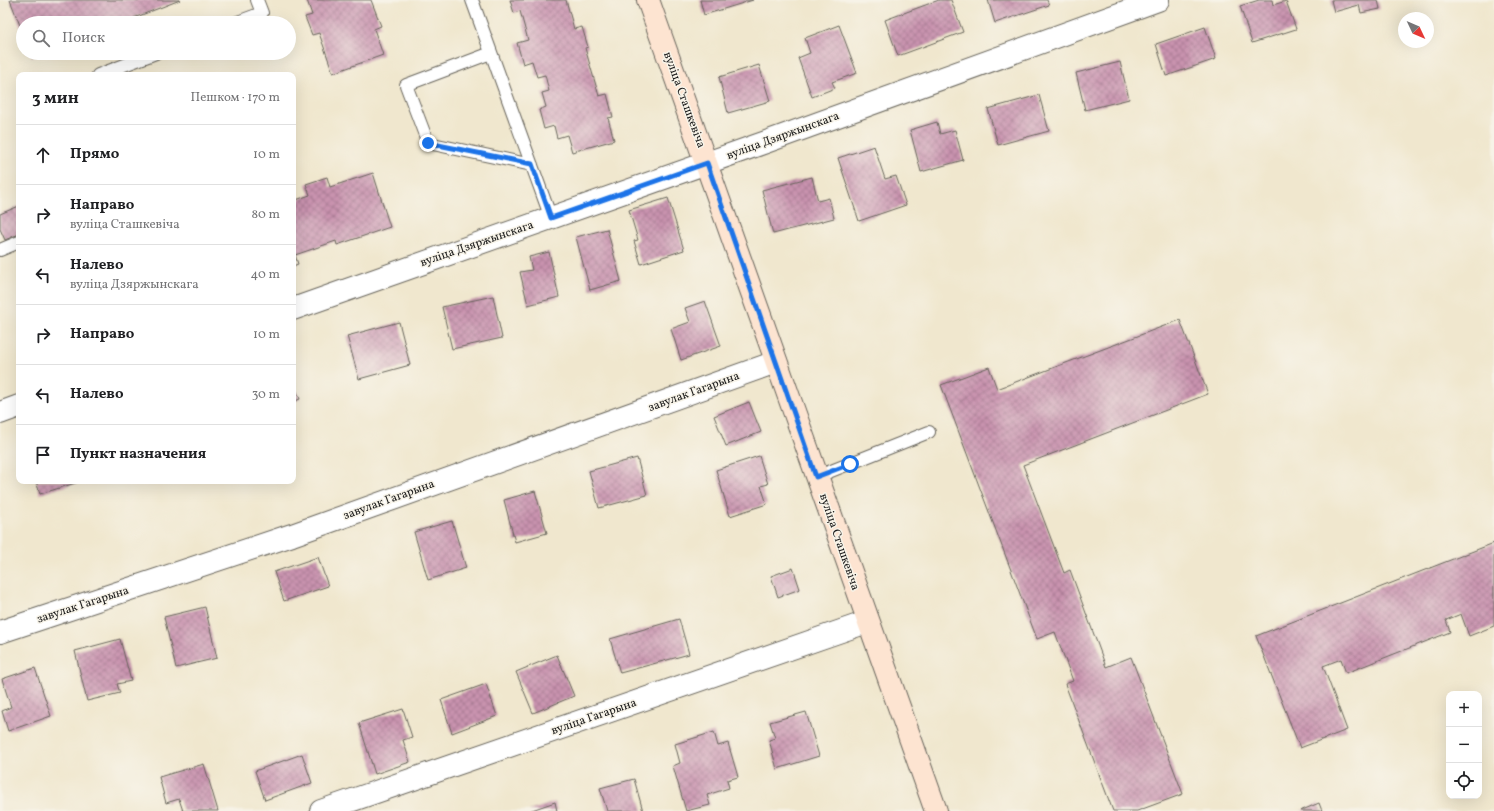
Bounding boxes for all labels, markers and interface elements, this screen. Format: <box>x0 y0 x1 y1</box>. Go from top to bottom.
north arrow <box>1398 12 1434 48</box>
search box <box>16 16 296 60</box>
icon: search <box>30 27 52 49</box>
text: Поиск <box>62 28 105 49</box>
street label: вуліца Сташкевіча <box>659 50 709 150</box>
text: 3 мин <box>32 87 79 110</box>
text: Пешком · 170 m <box>191 89 280 107</box>
street label: вуліца Дзяржынскага <box>724 108 842 164</box>
route end <box>419 134 437 152</box>
icon: ahead <box>32 144 54 166</box>
text: Прямо <box>70 144 119 165</box>
text: 10 m <box>253 146 280 164</box>
text: Направо <box>70 195 134 216</box>
icon: right <box>32 204 54 226</box>
text: 80 m <box>251 206 280 224</box>
text: вуліца Сташкевіча <box>70 216 180 234</box>
street label: вуліца Дзяржынскага <box>418 217 536 271</box>
text: Налево <box>70 255 124 276</box>
icon: left <box>32 264 54 286</box>
text: 40 m <box>251 266 280 284</box>
text: вуліца Дзяржынскага <box>70 276 199 294</box>
icon: right <box>32 324 54 346</box>
text: Направо <box>70 324 134 345</box>
text: 10 m <box>253 326 280 344</box>
street label: завулак Гагарына <box>646 368 742 416</box>
icon: left <box>32 384 54 406</box>
text: Налево <box>70 384 124 405</box>
text: 30 m <box>252 386 280 404</box>
icon: arrive <box>32 444 54 466</box>
text: Пункт назначения <box>70 444 206 465</box>
route start <box>841 455 859 473</box>
street label: завулак Гагарына <box>341 476 437 524</box>
street label: вуліца Сташкевіча <box>815 492 863 592</box>
street label: завулак Гагарына <box>35 583 131 627</box>
map controls <box>1446 691 1482 799</box>
button: + <box>1446 691 1482 727</box>
street label: вуліца Гагарына <box>549 695 639 739</box>
button: − <box>1446 727 1482 763</box>
button: locate <box>1446 763 1482 799</box>

